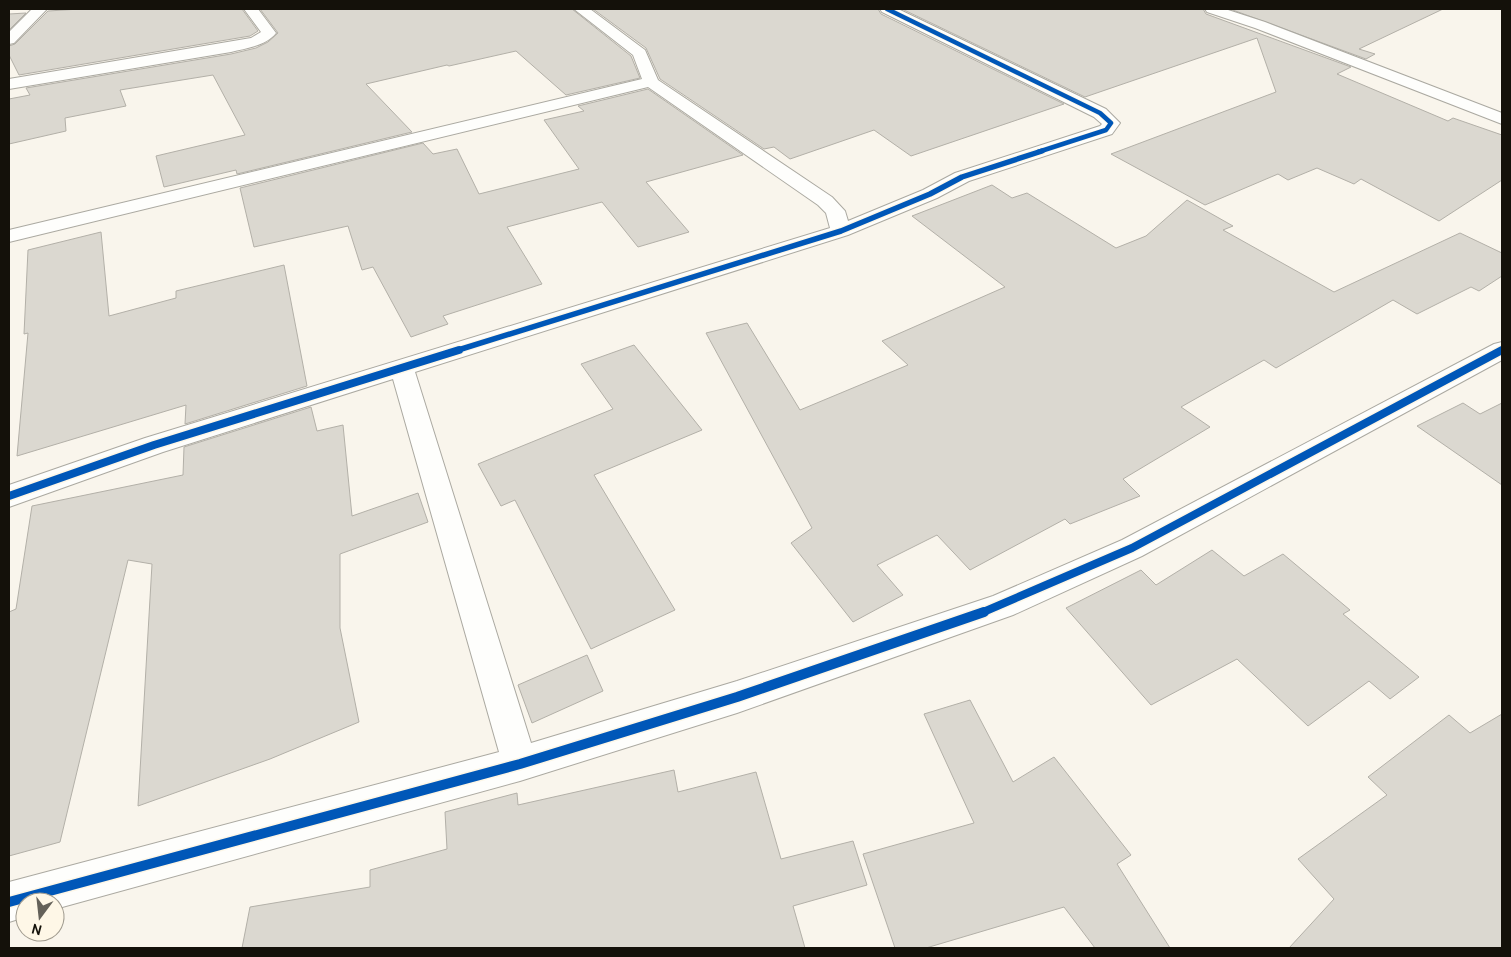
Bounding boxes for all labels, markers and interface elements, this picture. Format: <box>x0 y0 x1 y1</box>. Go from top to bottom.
north arrow <box>15 892 65 942</box>
text: N <box>30 920 44 940</box>

